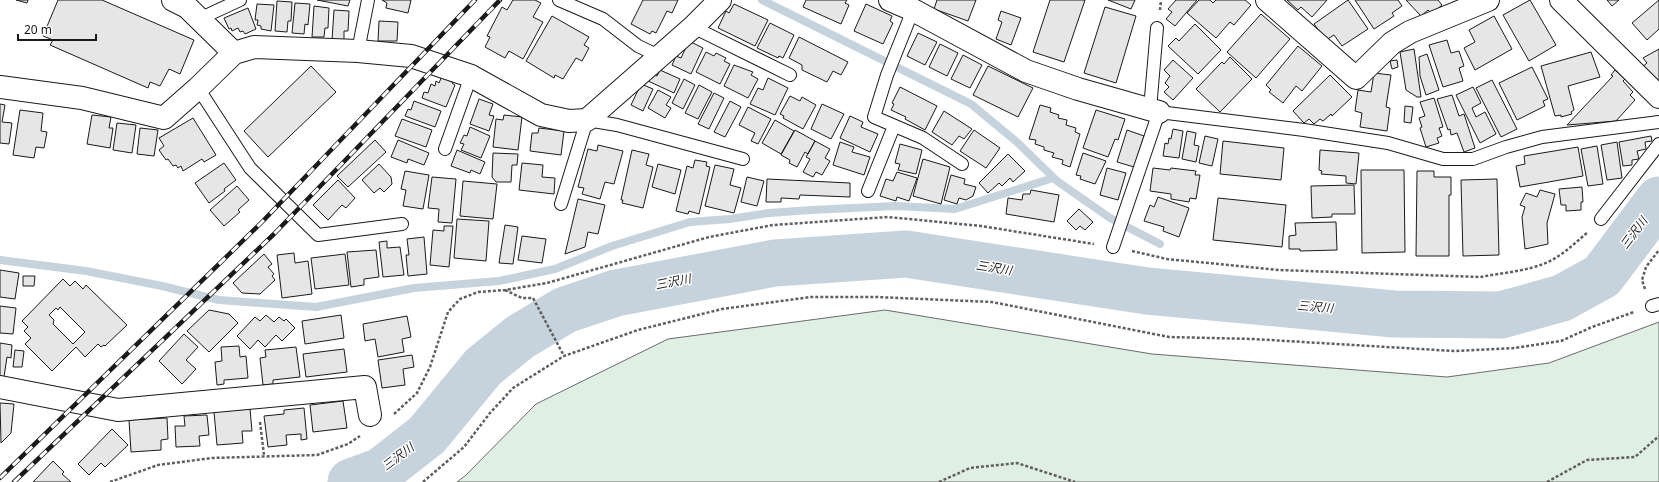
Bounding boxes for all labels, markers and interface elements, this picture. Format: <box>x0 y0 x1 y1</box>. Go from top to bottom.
scale bar <box>18 16 96 42</box>
text: 20 m <box>24 21 52 38</box>
water label: 三沢川 <box>1616 212 1652 252</box>
water label: 三沢川 <box>975 256 1015 279</box>
water label: 三沢川 <box>654 269 694 293</box>
water label: 三沢川 <box>1296 296 1336 317</box>
water label: 三沢川 <box>378 438 419 474</box>

